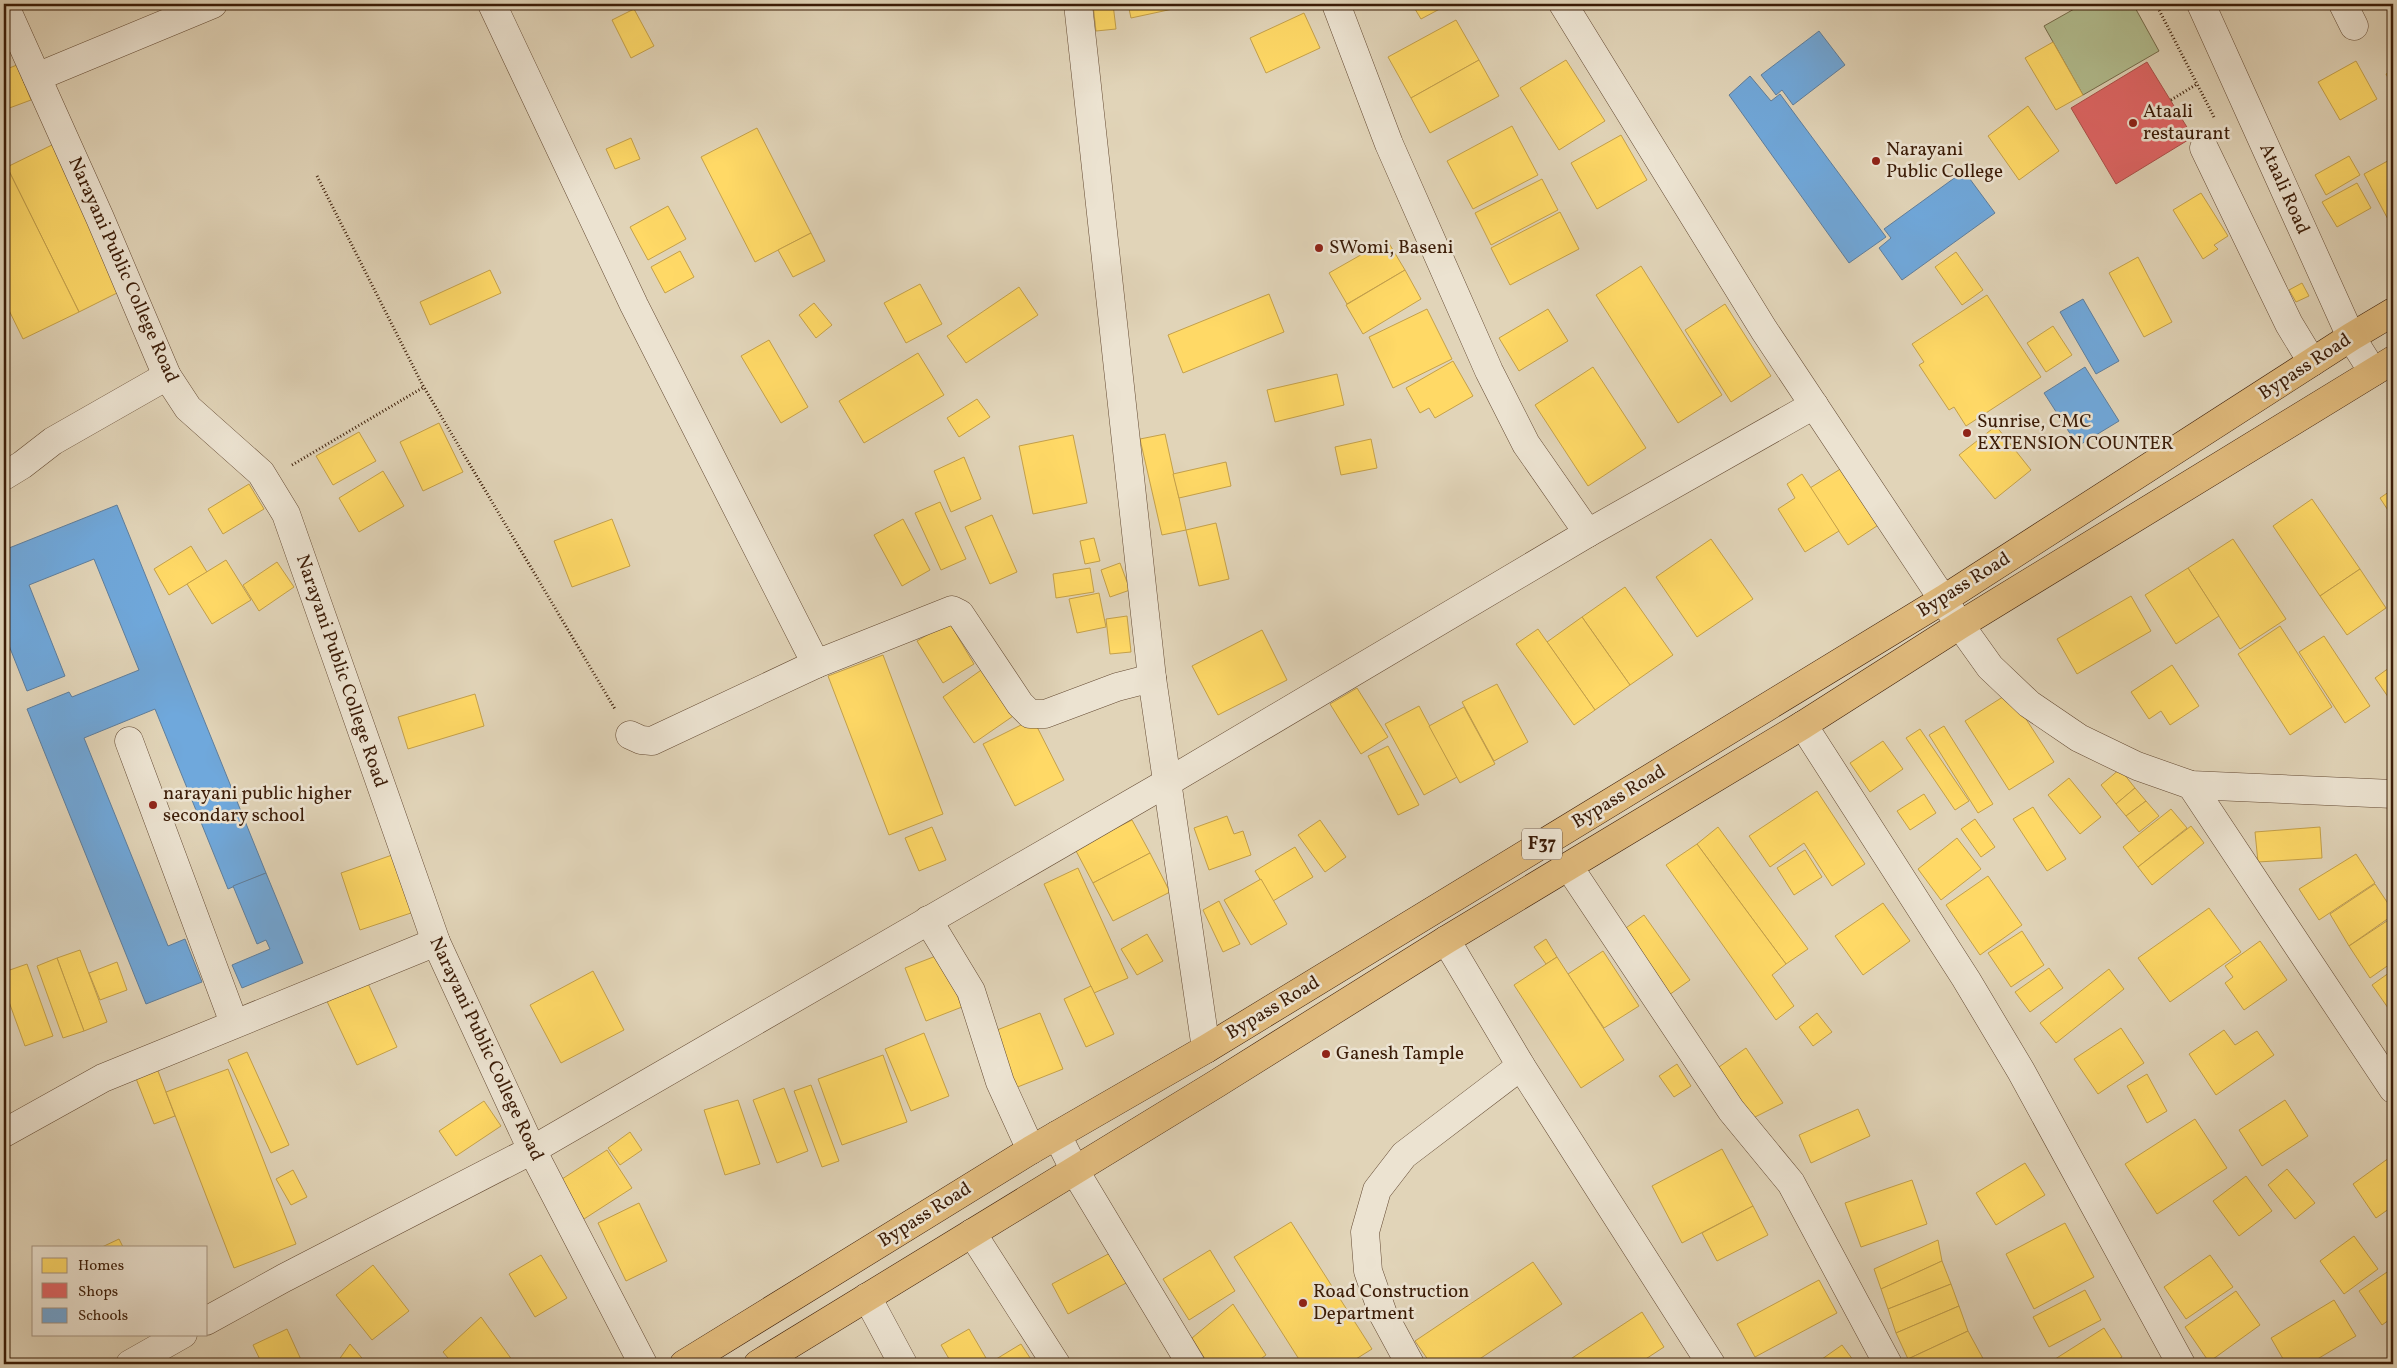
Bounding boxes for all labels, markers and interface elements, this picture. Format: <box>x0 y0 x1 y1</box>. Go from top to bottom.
place label: Ataali restaurant <box>2143 99 2231 147</box>
marker: Ataali restaurant <box>2127 117 2139 129</box>
place label: Narayani Public College <box>1886 137 2003 185</box>
street label: Ataali Road <box>2252 139 2316 239</box>
street label: Narayani Public College Road <box>61 153 185 387</box>
marker: Narayani Public College <box>1870 155 1882 167</box>
place label: SWomi, Baseni <box>1329 235 1454 261</box>
marker: SWomi, Baseni <box>1313 242 1325 254</box>
street label: Bypass Road <box>2254 327 2356 407</box>
place label: Sunrise, CMC EXTENSION COUNTER <box>1977 409 2174 457</box>
marker: Sunrise, CMC EXTENSION COUNTER <box>1961 427 1973 439</box>
street label: Bypass Road <box>1912 546 2016 624</box>
street label: Narayani Public College Road <box>289 551 393 791</box>
street label: Bypass Road <box>1567 759 1671 835</box>
place label: narayani public higher secondary school <box>163 781 352 829</box>
marker: narayani public higher secondary school <box>147 799 159 811</box>
road number: F37 <box>1522 829 1562 860</box>
street label: Narayani Public College Road <box>422 933 550 1165</box>
street label: Bypass Road <box>1221 970 1325 1046</box>
place label: Ganesh Tample <box>1336 1041 1464 1067</box>
marker: Ganesh Tample <box>1320 1048 1332 1060</box>
street label: Bypass Road <box>873 1176 977 1254</box>
legend <box>32 1246 208 1336</box>
text: Homes <box>78 1256 124 1277</box>
place label: Road Construction Department <box>1313 1279 1469 1327</box>
text: Shops <box>78 1282 118 1303</box>
marker: Road Construction Department <box>1297 1297 1309 1309</box>
text: Schools <box>78 1306 128 1327</box>

